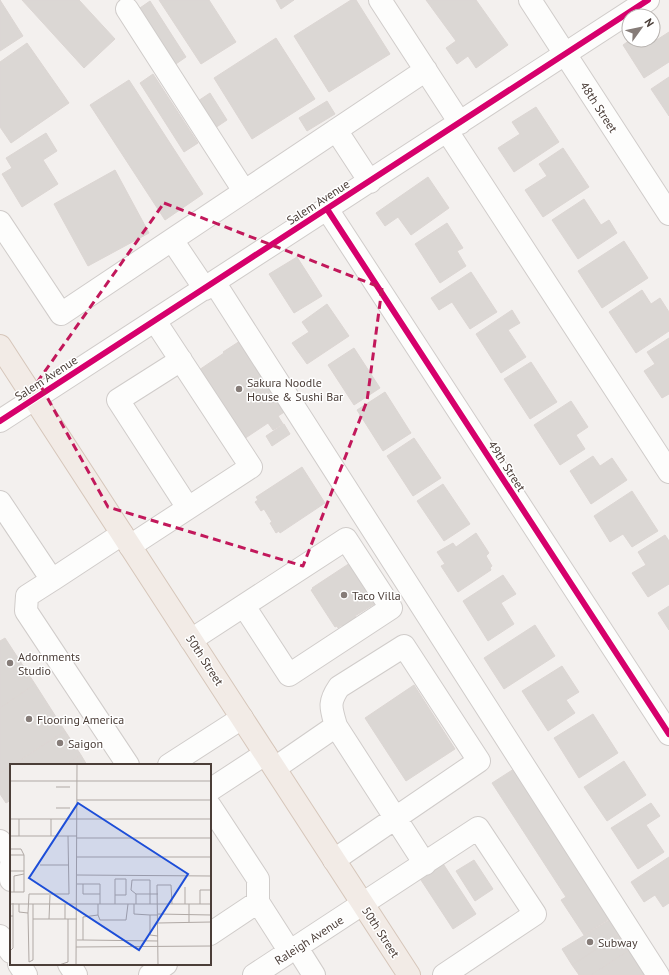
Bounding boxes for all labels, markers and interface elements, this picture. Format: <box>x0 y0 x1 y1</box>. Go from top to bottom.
north arrow <box>621 8 661 48</box>
text: N <box>642 16 657 29</box>
street label: 48th Street <box>577 79 621 135</box>
street label: Salem Avenue <box>284 176 352 228</box>
street label: Salem Avenue <box>12 352 80 404</box>
place label: Sakura Noodle House & Sushi Bar <box>247 375 343 404</box>
marker: Sakura Noodle House & Sushi Bar <box>234 384 244 394</box>
street label: 49th Street <box>485 438 529 494</box>
place label: Taco Villa <box>352 588 401 603</box>
marker: Taco Villa <box>339 590 349 600</box>
street label: 50th Street <box>183 632 227 688</box>
place label: Adornments Studio <box>18 649 80 678</box>
marker: Adornments Studio <box>5 658 15 668</box>
place label: Flooring America <box>37 712 124 727</box>
marker: Flooring America <box>24 714 34 724</box>
place label: Saigon <box>68 736 103 751</box>
marker: Saigon <box>55 738 65 748</box>
inset map <box>10 764 211 965</box>
street label: 50th Street <box>359 904 403 960</box>
street label: Raleigh Avenue <box>272 912 346 968</box>
place label: Subway <box>598 935 638 950</box>
marker: Subway <box>585 937 595 947</box>

